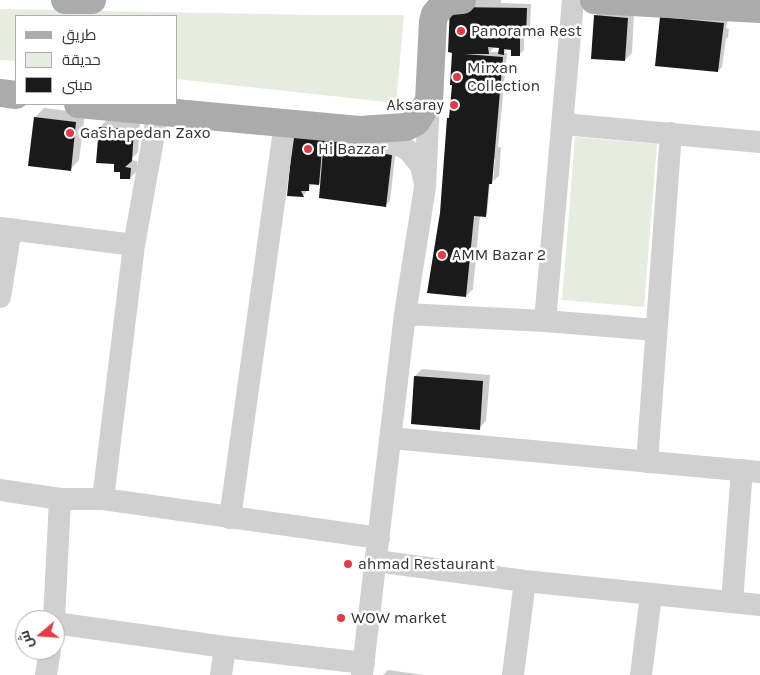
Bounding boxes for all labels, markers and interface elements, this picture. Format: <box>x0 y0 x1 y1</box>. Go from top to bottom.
legend <box>15 15 178 105</box>
place label: Panorama Rest <box>471 21 582 41</box>
marker: Panorama Rest <box>455 25 467 37</box>
text: طريق <box>62 26 96 44</box>
text: حديقة <box>62 51 101 69</box>
place label: Mirxan Collection <box>467 58 540 96</box>
marker: Mirxan Collection <box>451 71 463 83</box>
text: مبنى <box>62 76 93 94</box>
place label: Aksaray <box>387 95 444 115</box>
marker: Aksaray <box>448 99 460 111</box>
place label: Gashapedan Zaxo <box>80 123 210 143</box>
marker: Gashapedan Zaxo <box>64 127 76 139</box>
place label: Hi Bazzar <box>318 139 386 159</box>
marker: Hi Bazzar <box>302 143 314 155</box>
place label: AMM Bazar 2 <box>452 245 546 265</box>
marker: AMM Bazar 2 <box>436 249 448 261</box>
place label: ahmad Restaurant <box>358 554 495 574</box>
marker: ahmad Restaurant <box>342 558 354 570</box>
place label: WOW market <box>351 608 447 628</box>
north arrow <box>15 610 65 660</box>
marker: WOW market <box>335 612 347 624</box>
text: ش <box>15 628 37 651</box>

